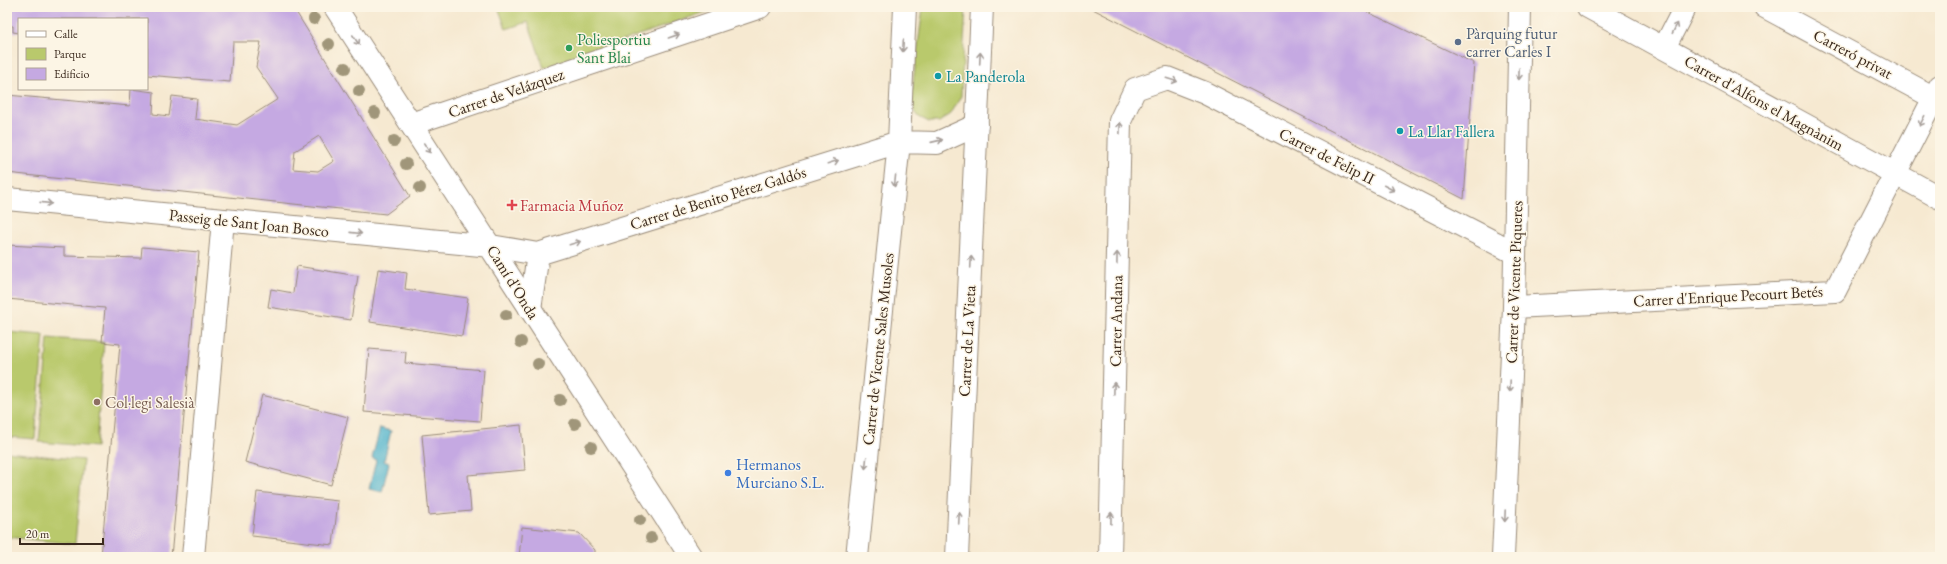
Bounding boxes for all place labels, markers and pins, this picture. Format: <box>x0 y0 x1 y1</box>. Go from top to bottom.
place label: Pàrquing futur carrer Carles I <box>1466 23 1558 62</box>
place label: Poliesportiu Sant Blai <box>577 29 651 68</box>
marker: Pàrquing futur carrer Carles I <box>1453 37 1463 47</box>
marker: Poliesportiu Sant Blai <box>564 43 574 53</box>
place label: La Panderola <box>946 66 1026 87</box>
marker: La Panderola <box>933 71 943 81</box>
place label: La Llar Fallera <box>1408 121 1495 142</box>
marker: La Llar Fallera <box>1395 126 1405 136</box>
place label: Farmacia Muñoz <box>520 195 623 216</box>
marker: Farmacia Muñoz <box>507 200 517 210</box>
place label: Col·legi Salesià <box>105 392 195 413</box>
marker: Col·legi Salesià <box>92 397 102 407</box>
place label: Hermanos Murciano S.L. <box>736 454 825 493</box>
marker: Hermanos Murciano S.L. <box>723 468 733 478</box>

